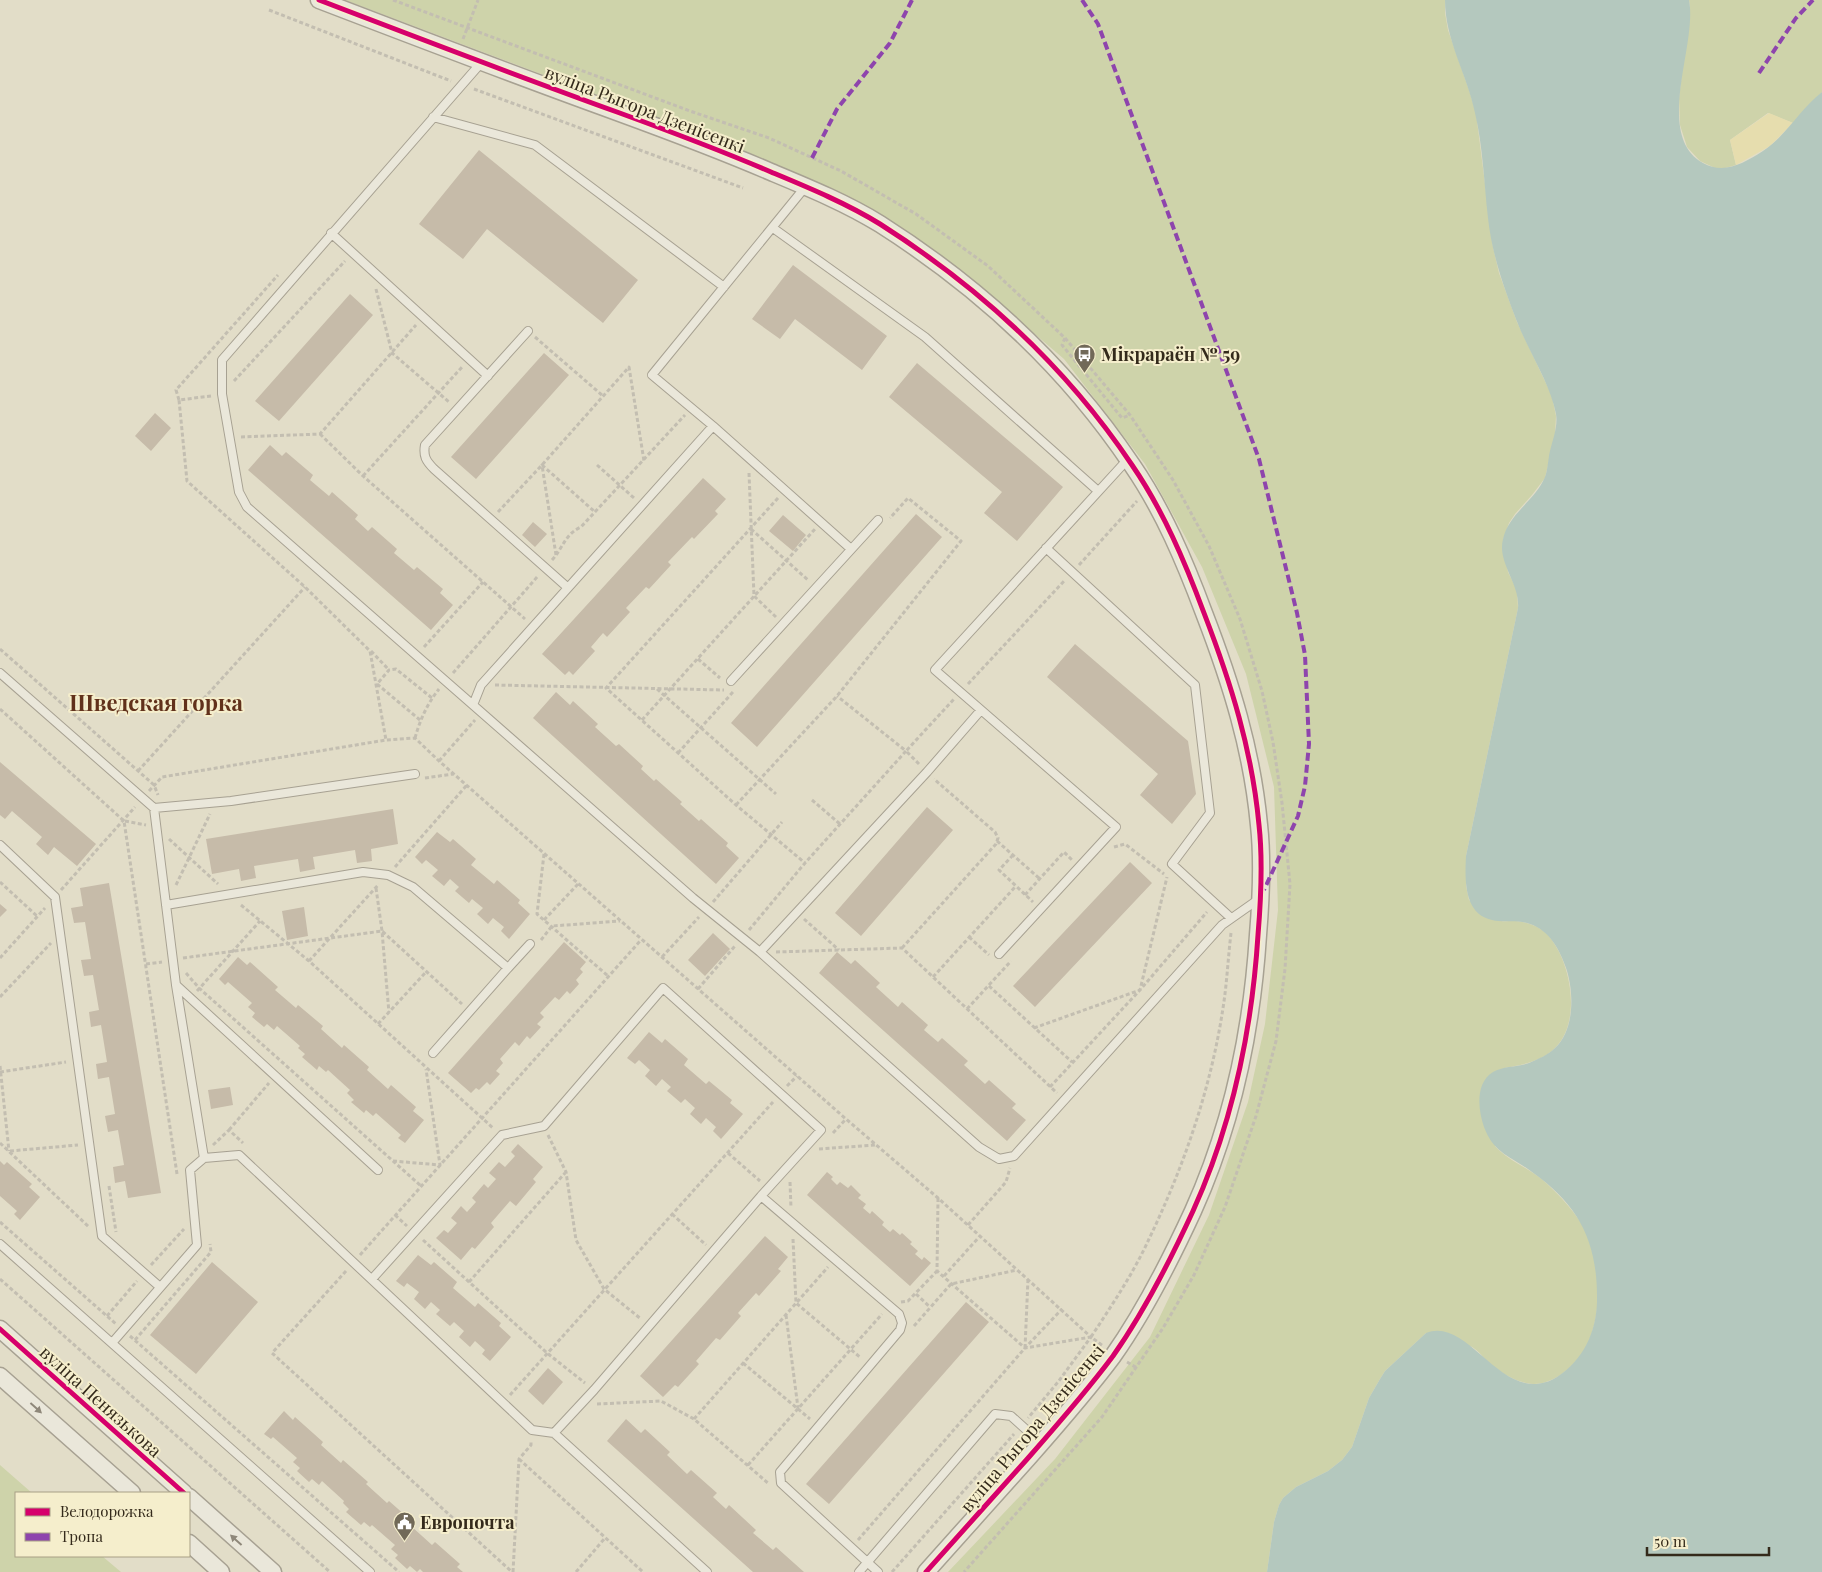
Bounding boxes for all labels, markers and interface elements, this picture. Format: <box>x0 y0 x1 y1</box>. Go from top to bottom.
street label: вуліца Рыгора Дзенісенкі <box>541 60 749 158</box>
bus stop icon: Мікрараён № 59 <box>1073 342 1097 373</box>
place label: Мікрараён № 59 <box>1101 342 1240 366</box>
district label: Шведская горка <box>69 687 243 717</box>
street label: вуліца Рыгора Дзенісенкі <box>954 1339 1110 1517</box>
street label: вуліца Пенязькова <box>35 1340 167 1462</box>
one-way arrow <box>30 1402 42 1414</box>
legend <box>15 1492 190 1557</box>
text: Велодорожка <box>60 1501 154 1521</box>
public building icon: Европочта <box>392 1510 416 1541</box>
place label: Европочта <box>420 1510 515 1534</box>
scale bar <box>1647 1524 1770 1556</box>
text: Тропа <box>60 1526 103 1546</box>
text: 50 m <box>1654 1531 1687 1551</box>
one-way arrow <box>230 1534 243 1545</box>

